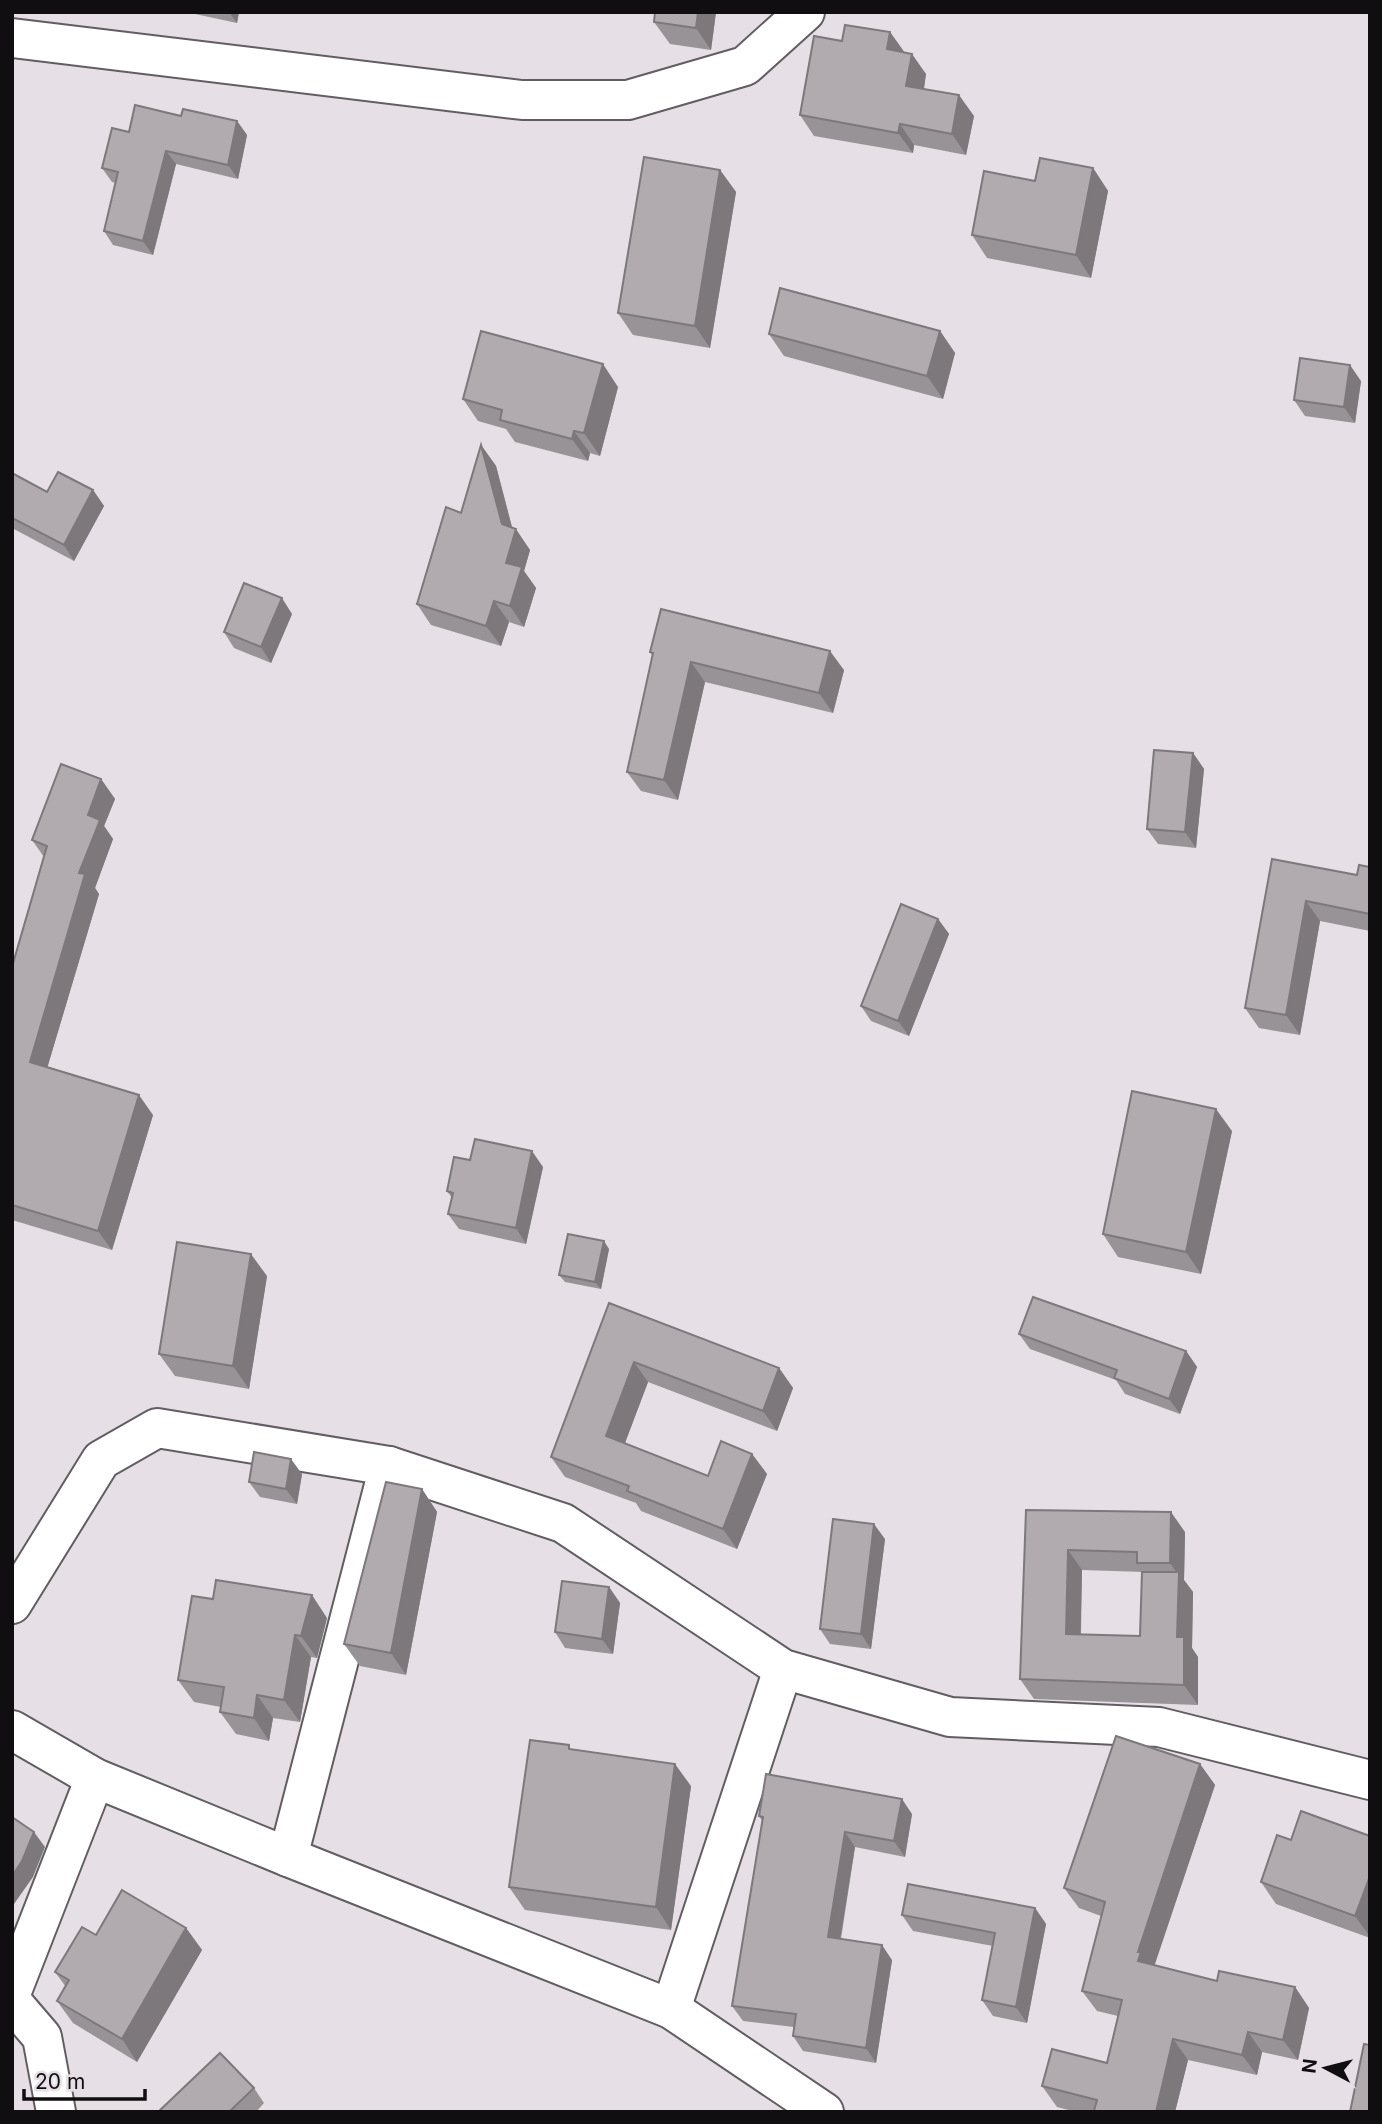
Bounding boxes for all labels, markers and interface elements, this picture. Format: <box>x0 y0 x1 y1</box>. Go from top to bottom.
north arrow <box>1291 2033 1361 2103</box>
text: N <box>1297 2057 1322 2075</box>
scale bar <box>24 2058 145 2102</box>
text: 20 m <box>35 2069 85 2094</box>

